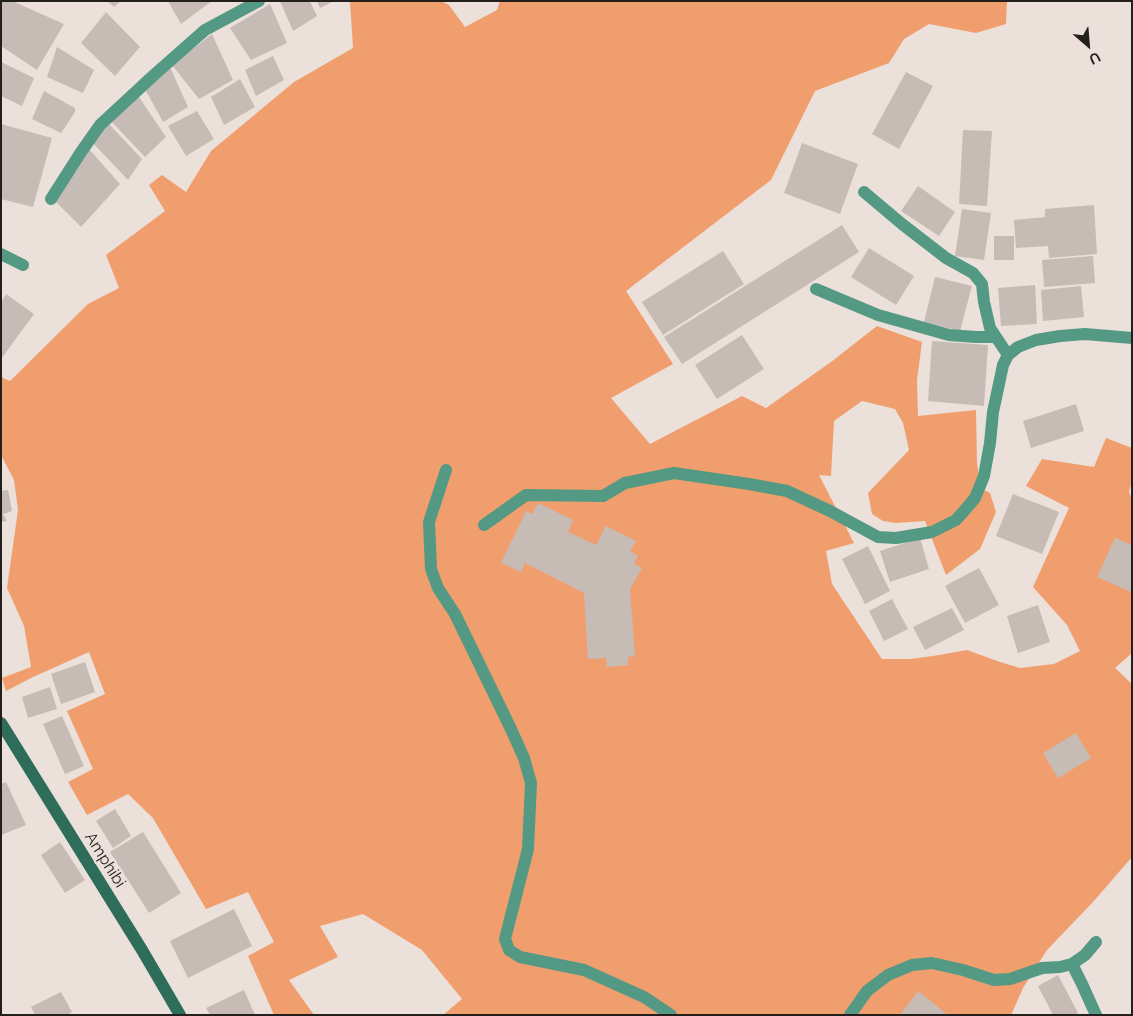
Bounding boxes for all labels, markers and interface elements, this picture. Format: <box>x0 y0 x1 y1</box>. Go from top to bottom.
north arrow <box>1063 20 1113 70</box>
text: U <box>1087 49 1103 68</box>
street label: Amphibi <box>81 829 129 891</box>

